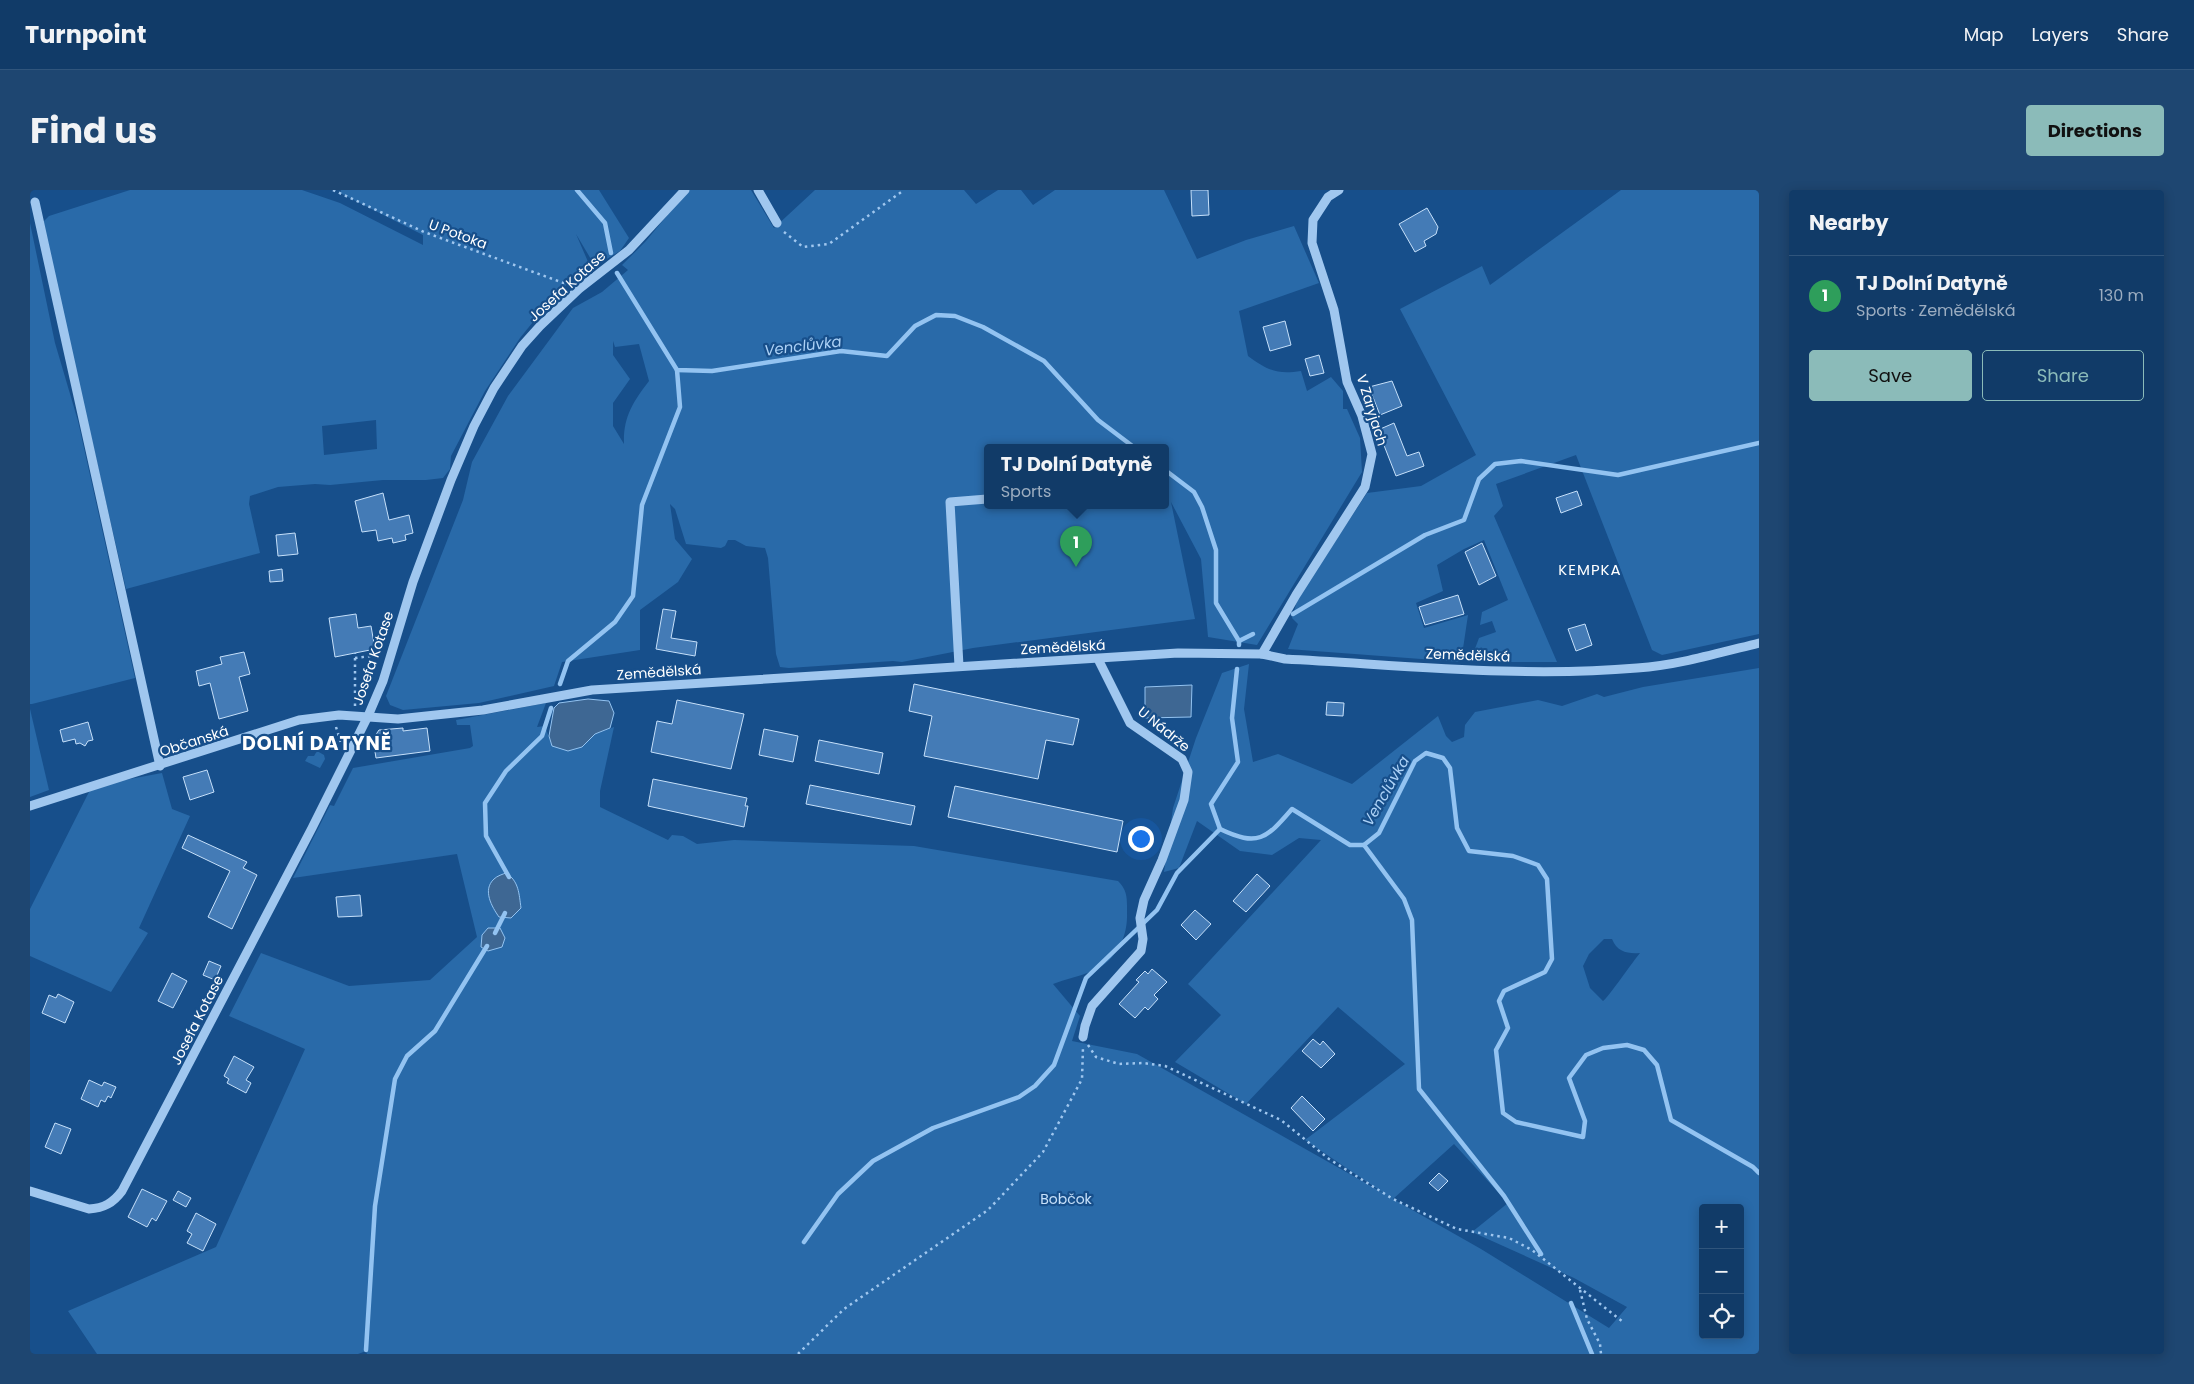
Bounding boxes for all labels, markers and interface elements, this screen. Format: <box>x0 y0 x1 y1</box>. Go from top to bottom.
text: Turnpoint <box>25 18 146 51</box>
text: Map <box>1964 22 2004 47</box>
text: Layers <box>2032 22 2089 47</box>
text: Share <box>2117 22 2169 47</box>
button: Directions <box>2026 105 2164 156</box>
text: Find us <box>30 106 157 155</box>
text: Nearby <box>1809 208 1889 237</box>
street label: U Potoka <box>426 214 490 254</box>
street label: Josefa Kotase <box>524 246 610 326</box>
text: TJ Dolní Datyně <box>1856 270 2008 297</box>
text: 1 <box>1822 284 1828 307</box>
text: 130 m <box>2099 284 2144 307</box>
text: Sports · Zemědělská <box>1856 299 2016 322</box>
water label: Venclůvka <box>763 330 843 361</box>
button: Save <box>1809 350 1972 401</box>
button: Share <box>1982 350 2144 401</box>
street label: V Zaryjach <box>1352 372 1392 448</box>
popup <box>984 444 1169 509</box>
text: TJ Dolní Datyně <box>1001 451 1152 478</box>
text: Sports <box>1001 480 1051 503</box>
pin: 1 <box>1060 526 1092 567</box>
district label: KEMPKA <box>1558 559 1622 580</box>
street label: Josefa Kotase <box>348 608 399 708</box>
street label: Zemědělská <box>1020 635 1106 659</box>
street label: Zemědělská <box>1425 644 1511 666</box>
street label: Zemědělská <box>616 659 702 685</box>
street label: U Nádrže <box>1134 702 1195 757</box>
street label: Občanská <box>157 720 231 762</box>
district label: DOLNÍ DATYNĚ <box>242 730 392 757</box>
water label: Venclůvka <box>1357 752 1414 830</box>
your location <box>1128 826 1154 852</box>
street label: Josefa Kotase <box>166 971 228 1068</box>
park label: Bobčok <box>1040 1189 1093 1209</box>
map controls <box>1699 1204 1744 1339</box>
button: + <box>1699 1204 1744 1249</box>
button: − <box>1699 1249 1744 1294</box>
button: locate <box>1699 1294 1744 1339</box>

